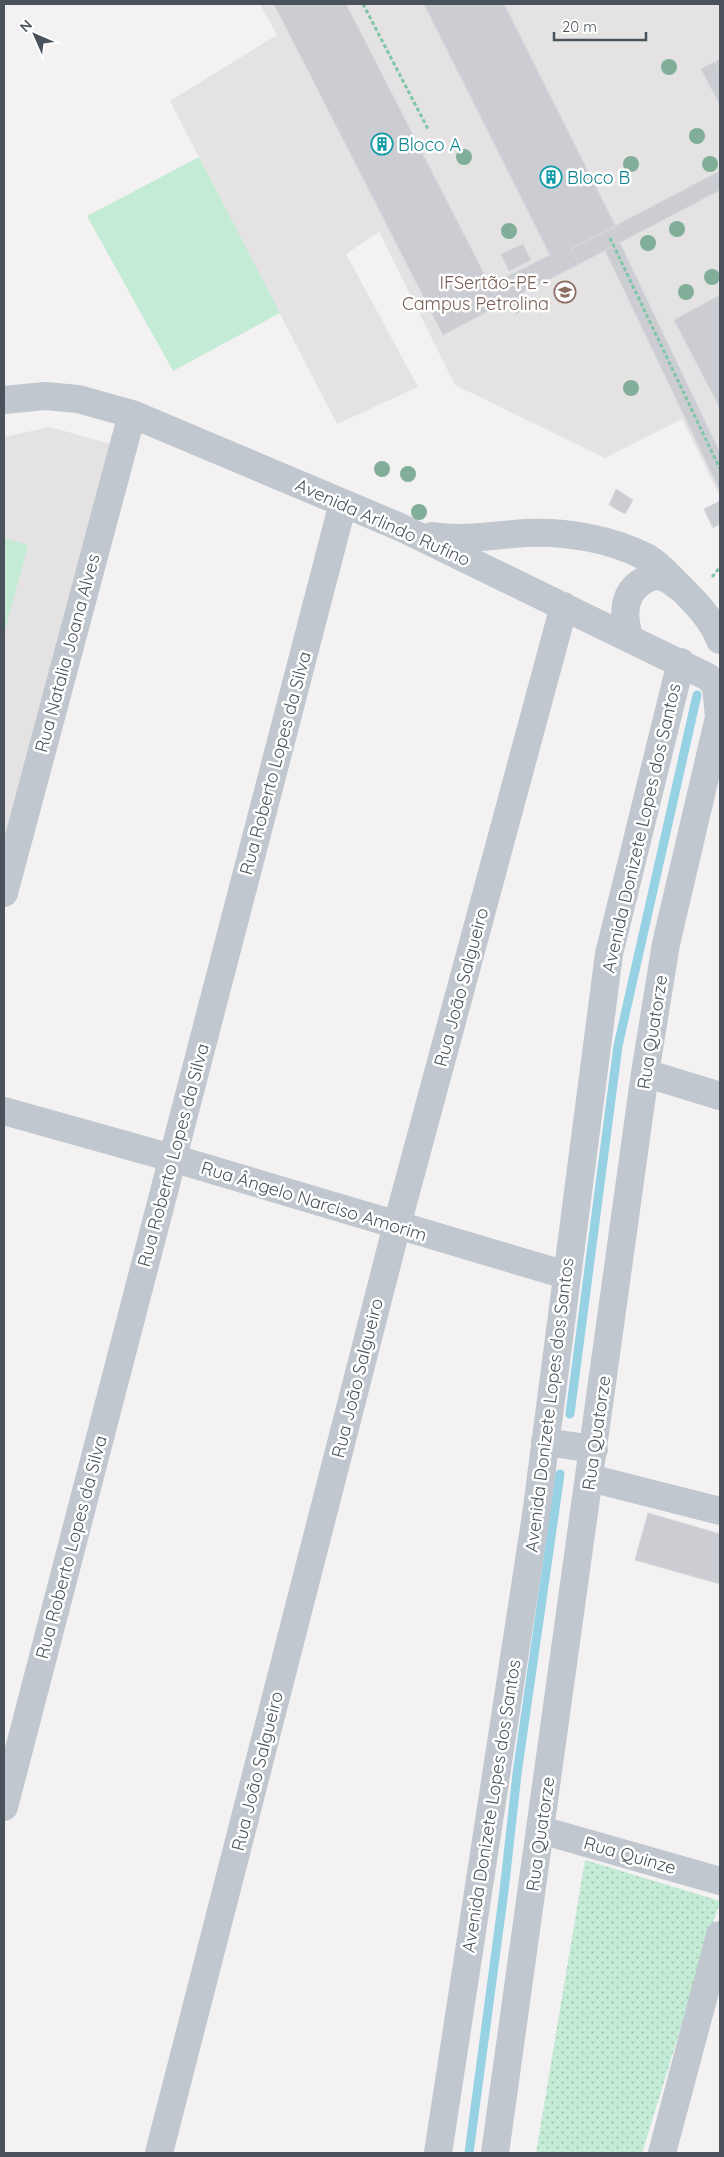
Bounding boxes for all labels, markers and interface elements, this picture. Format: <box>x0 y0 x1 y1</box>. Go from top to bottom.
north arrow <box>10 10 60 60</box>
scale bar <box>554 10 646 42</box>
text: N <box>16 16 36 36</box>
text: 20 m <box>562 17 597 36</box>
building icon: Bloco A <box>370 132 394 156</box>
place label: Bloco A <box>398 133 462 156</box>
building icon: Bloco B <box>539 165 563 189</box>
place label: Bloco B <box>567 166 630 189</box>
place label: IFSertão-PE - Campus Petrolina <box>402 271 549 315</box>
school or university icon: IFSertão-PE - Campus Petrolina <box>553 280 577 304</box>
street label: Avenida Arlindo Rufino <box>292 473 474 571</box>
street label: Rua Natalia Joana Alves <box>29 551 105 755</box>
street label: Rua Roberto Lopes da Silva <box>234 649 316 877</box>
street label: Avenida Donizete Lopes dos Santos <box>596 681 686 975</box>
street label: Rua João Salgueiro <box>429 905 493 1069</box>
street label: Rua Quatorze <box>632 973 672 1091</box>
street label: Rua Roberto Lopes da Silva <box>132 1041 214 1269</box>
street label: Rua Ângelo Narciso Amorim <box>198 1156 430 1246</box>
street label: Avenida Donizete Lopes dos Santos <box>520 1256 578 1554</box>
street label: Rua João Salgueiro <box>326 1296 388 1460</box>
street label: Rua Quatorze <box>577 1374 615 1492</box>
street label: Rua Roberto Lopes da Silva <box>30 1433 112 1661</box>
street label: Avenida Donizete Lopes dos Santos <box>456 1658 526 1954</box>
street label: Rua João Salgueiro <box>226 1689 288 1853</box>
street label: Rua Quatorze <box>521 1775 559 1893</box>
street label: Rua Quinze <box>581 1831 679 1879</box>

